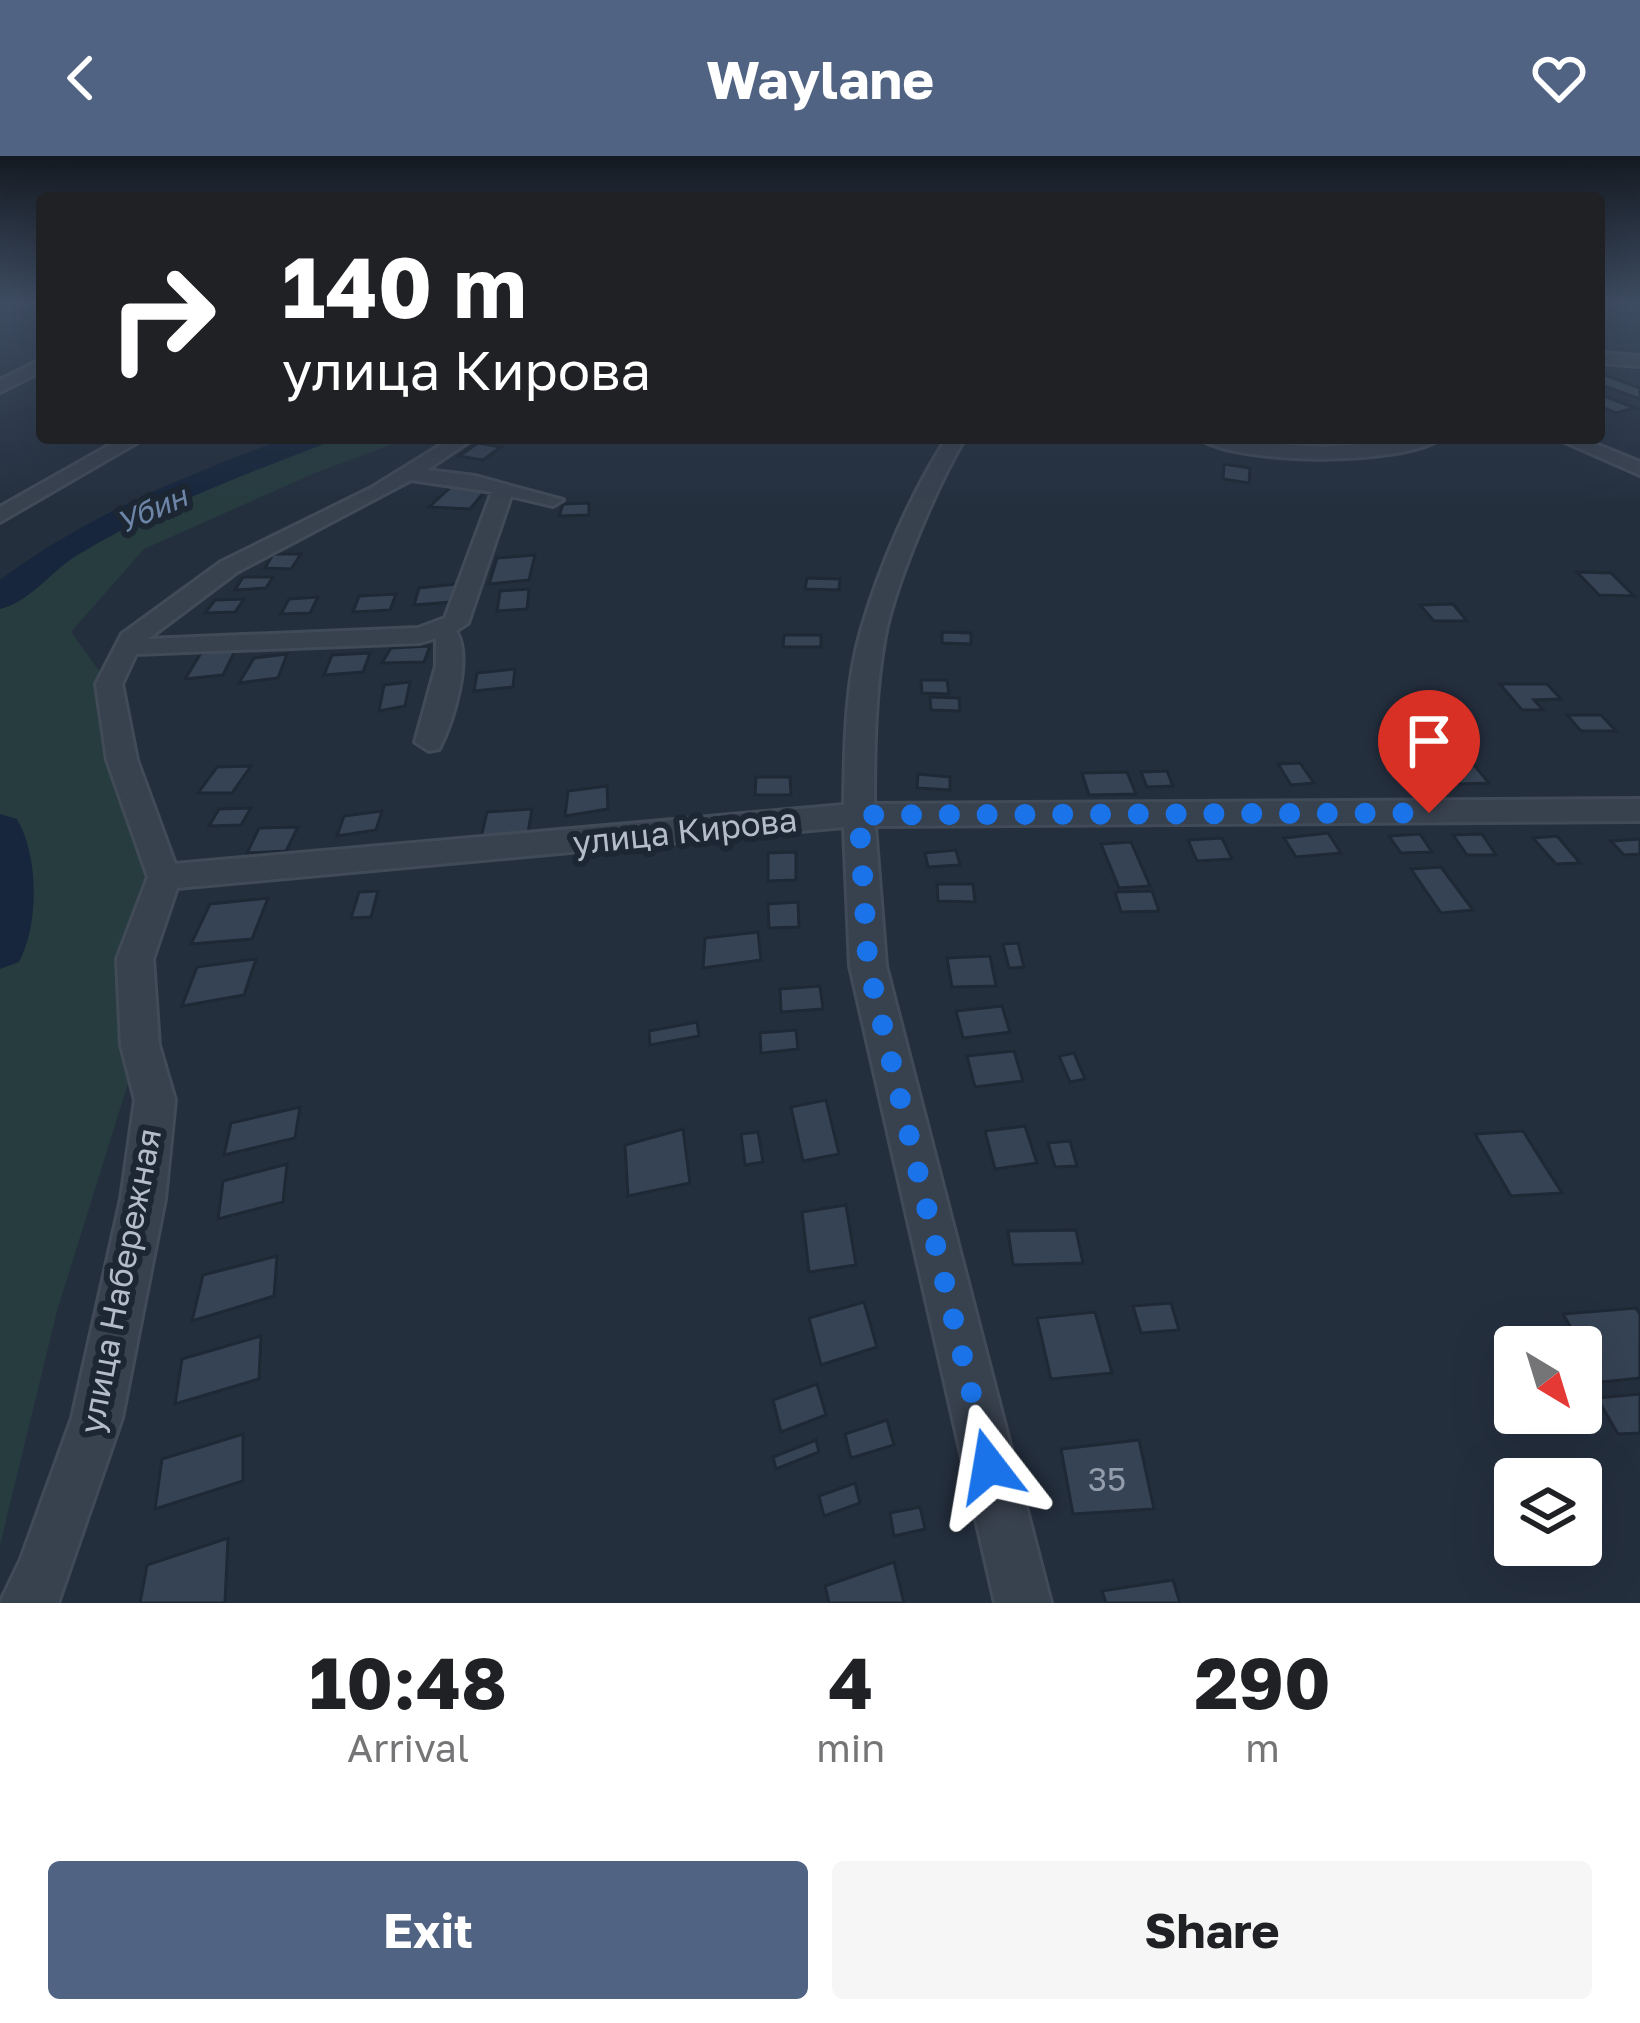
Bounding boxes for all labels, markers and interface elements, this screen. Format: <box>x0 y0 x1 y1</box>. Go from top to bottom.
icon: back <box>48 45 114 111</box>
icon: heart <box>1526 45 1592 111</box>
text: Waylane <box>706 46 934 111</box>
text: 140 m <box>282 236 527 336</box>
icon: right <box>84 240 240 396</box>
text: улица Кирова <box>282 337 651 402</box>
water label: Убин <box>111 477 194 540</box>
pin <box>1378 690 1480 813</box>
icon: arrive <box>1396 708 1462 774</box>
street label: улица Кирова <box>571 799 799 862</box>
street label: улица Набережная <box>71 1125 168 1437</box>
north arrow <box>1494 1326 1602 1434</box>
map controls <box>1494 1326 1602 1566</box>
position arrow <box>926 1403 1052 1529</box>
button: layers <box>1494 1458 1602 1566</box>
house number: 35 <box>1088 1459 1126 1498</box>
text: 10:48 <box>309 1638 507 1725</box>
text: 4 <box>828 1638 873 1725</box>
text: 290 <box>1194 1638 1331 1725</box>
text: Arrival <box>347 1724 469 1771</box>
text: min <box>816 1724 885 1771</box>
text: m <box>1245 1724 1280 1771</box>
button: Exit <box>48 1861 808 1999</box>
button: Share <box>832 1861 1592 1999</box>

